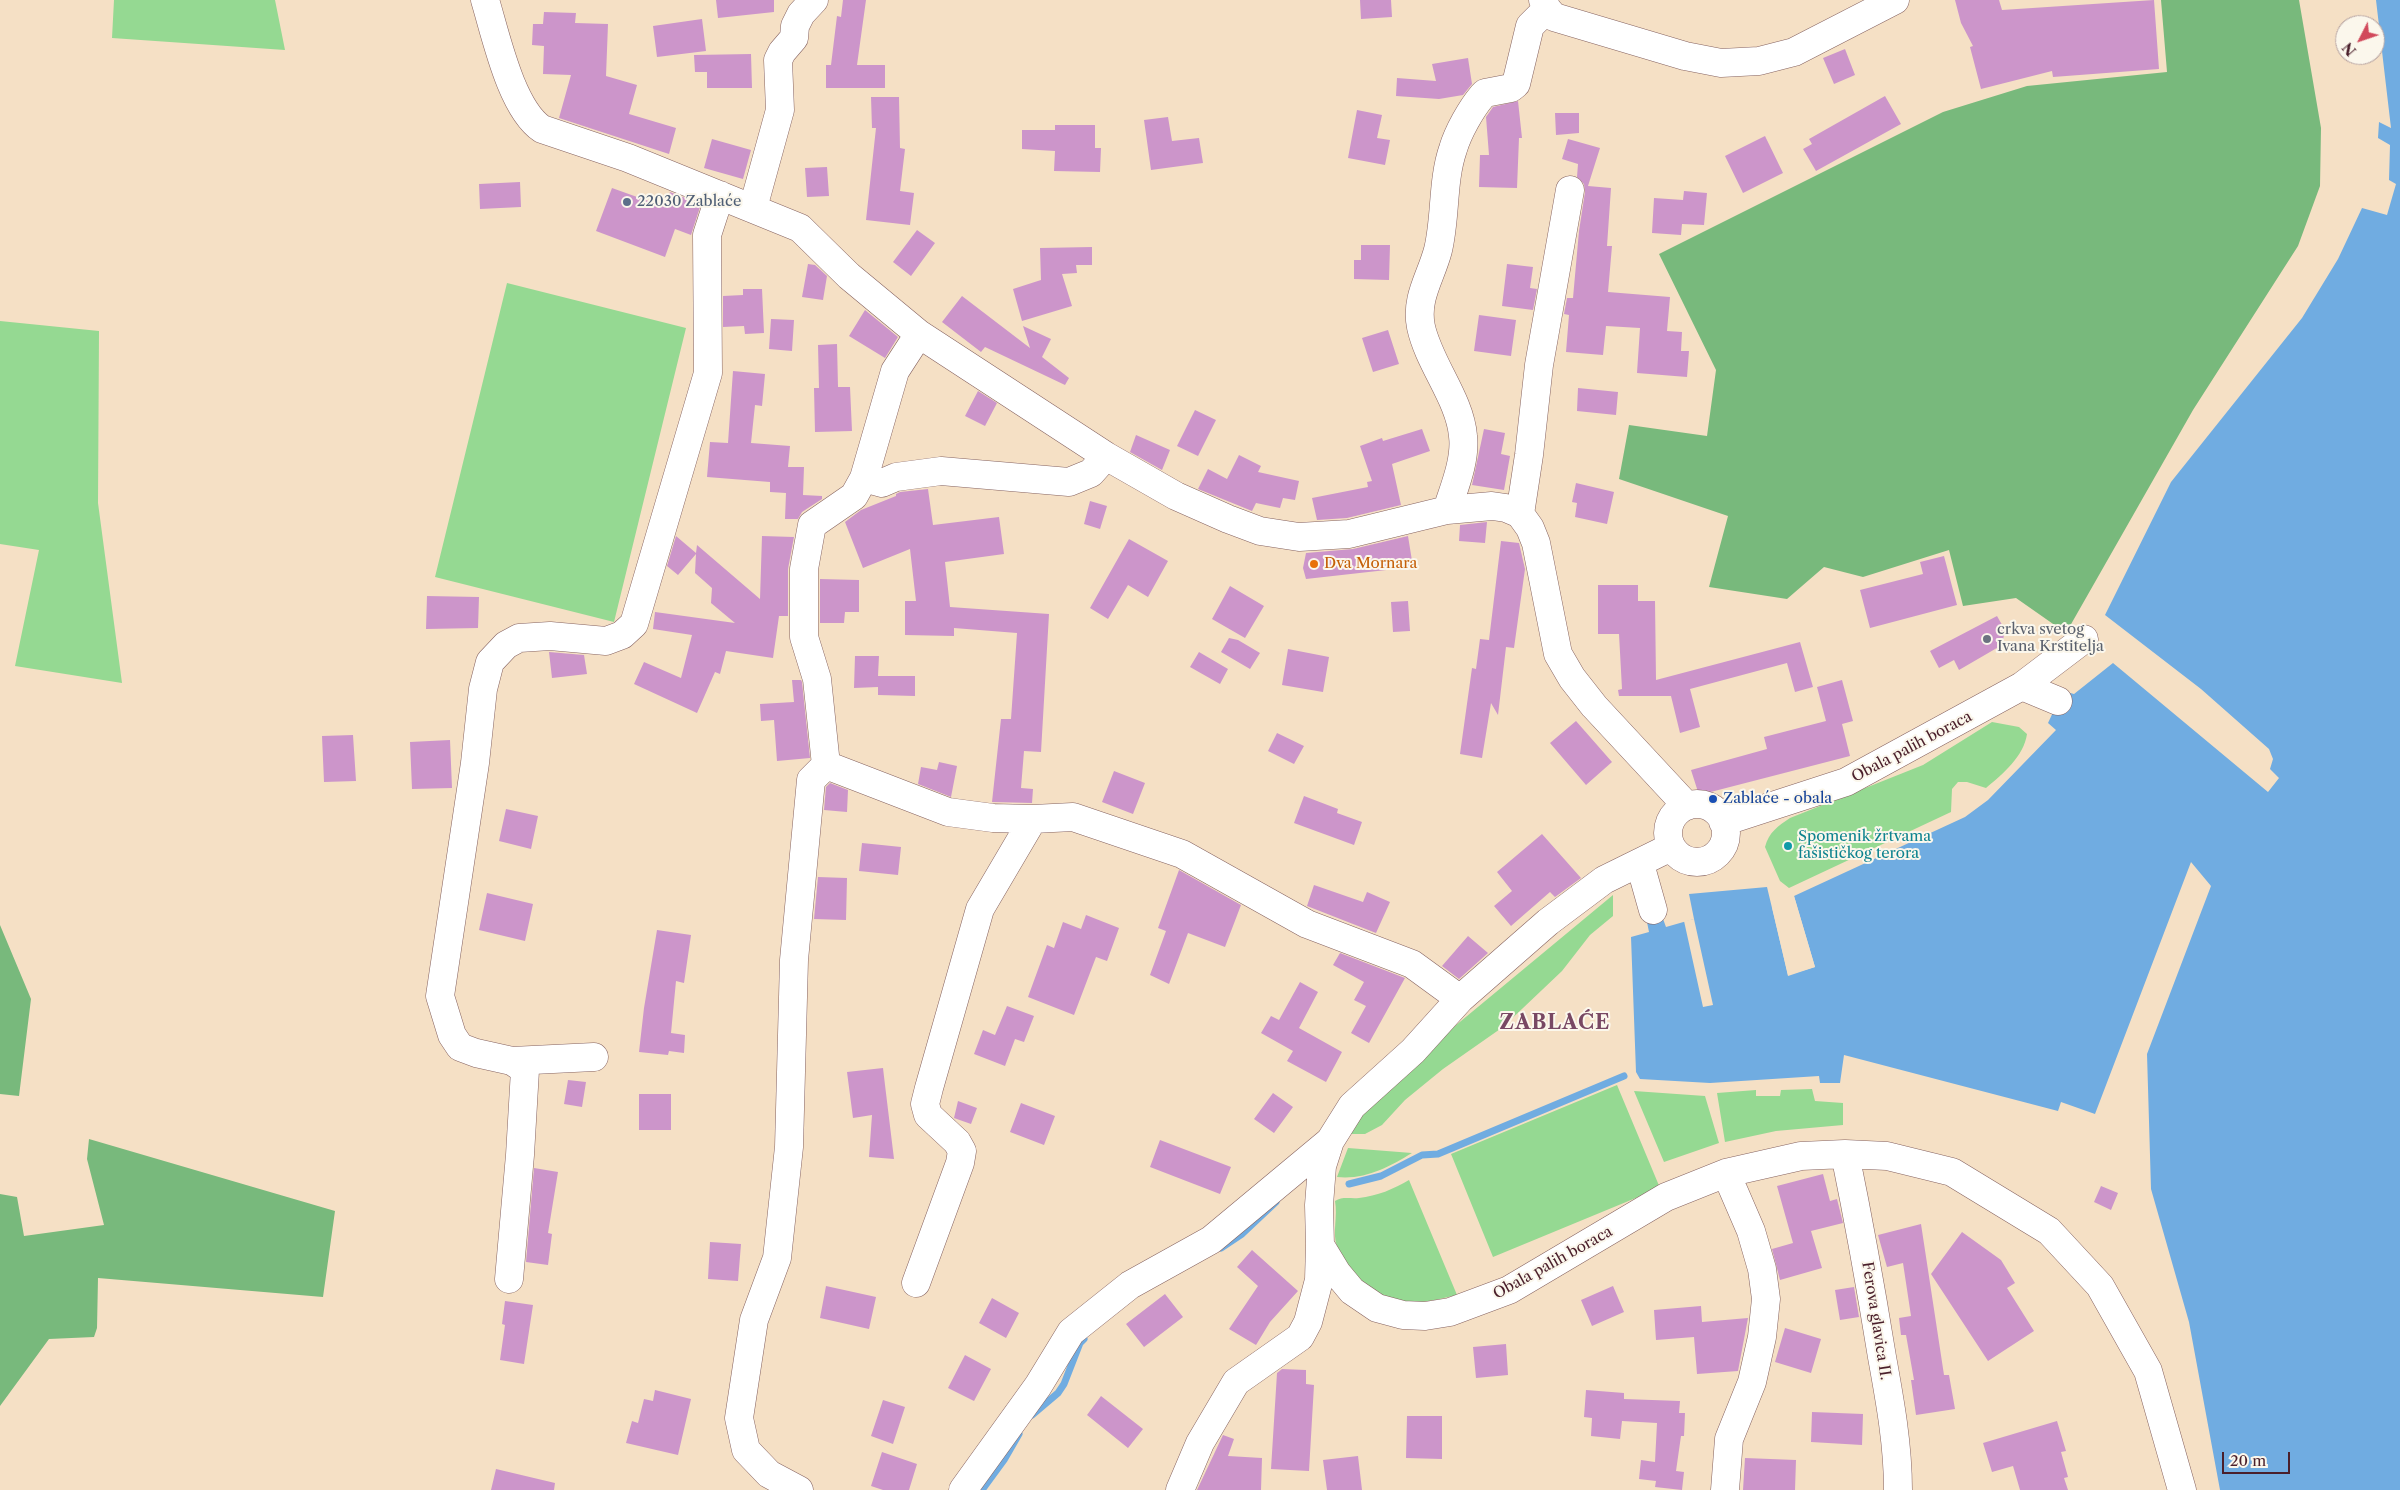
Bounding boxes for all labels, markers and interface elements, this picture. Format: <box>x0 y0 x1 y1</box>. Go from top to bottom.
north arrow <box>2335 15 2385 65</box>
text: N <box>2339 39 2360 60</box>
place label: 22030 Zablaće <box>637 193 741 211</box>
marker: 22030 Zablaće <box>621 196 633 208</box>
place label: Dva Mornara <box>1324 555 1418 573</box>
marker: Dva Mornara <box>1308 558 1320 570</box>
place label: crkva svetog Ivana Krstitelja <box>1997 621 2104 656</box>
marker: crkva svetog Ivana Krstitelja <box>1981 633 1993 645</box>
street label: Obala palih boraca <box>1849 708 1975 786</box>
place label: Zablaće - obala <box>1723 790 1832 808</box>
marker: Zablaće - obala <box>1707 793 1719 805</box>
place label: Spomenik žrtvama fašističkog terora <box>1798 828 1931 863</box>
marker: Spomenik žrtvama fašističkog terora <box>1782 840 1794 852</box>
district label: ZABLAĆE <box>1499 1011 1611 1035</box>
street label: Obala palih boraca <box>1490 1223 1616 1303</box>
street label: Ferova glavica II. <box>1858 1261 1894 1381</box>
scale bar <box>2225 1442 2292 1474</box>
text: 20 m <box>2230 1451 2266 1470</box>

